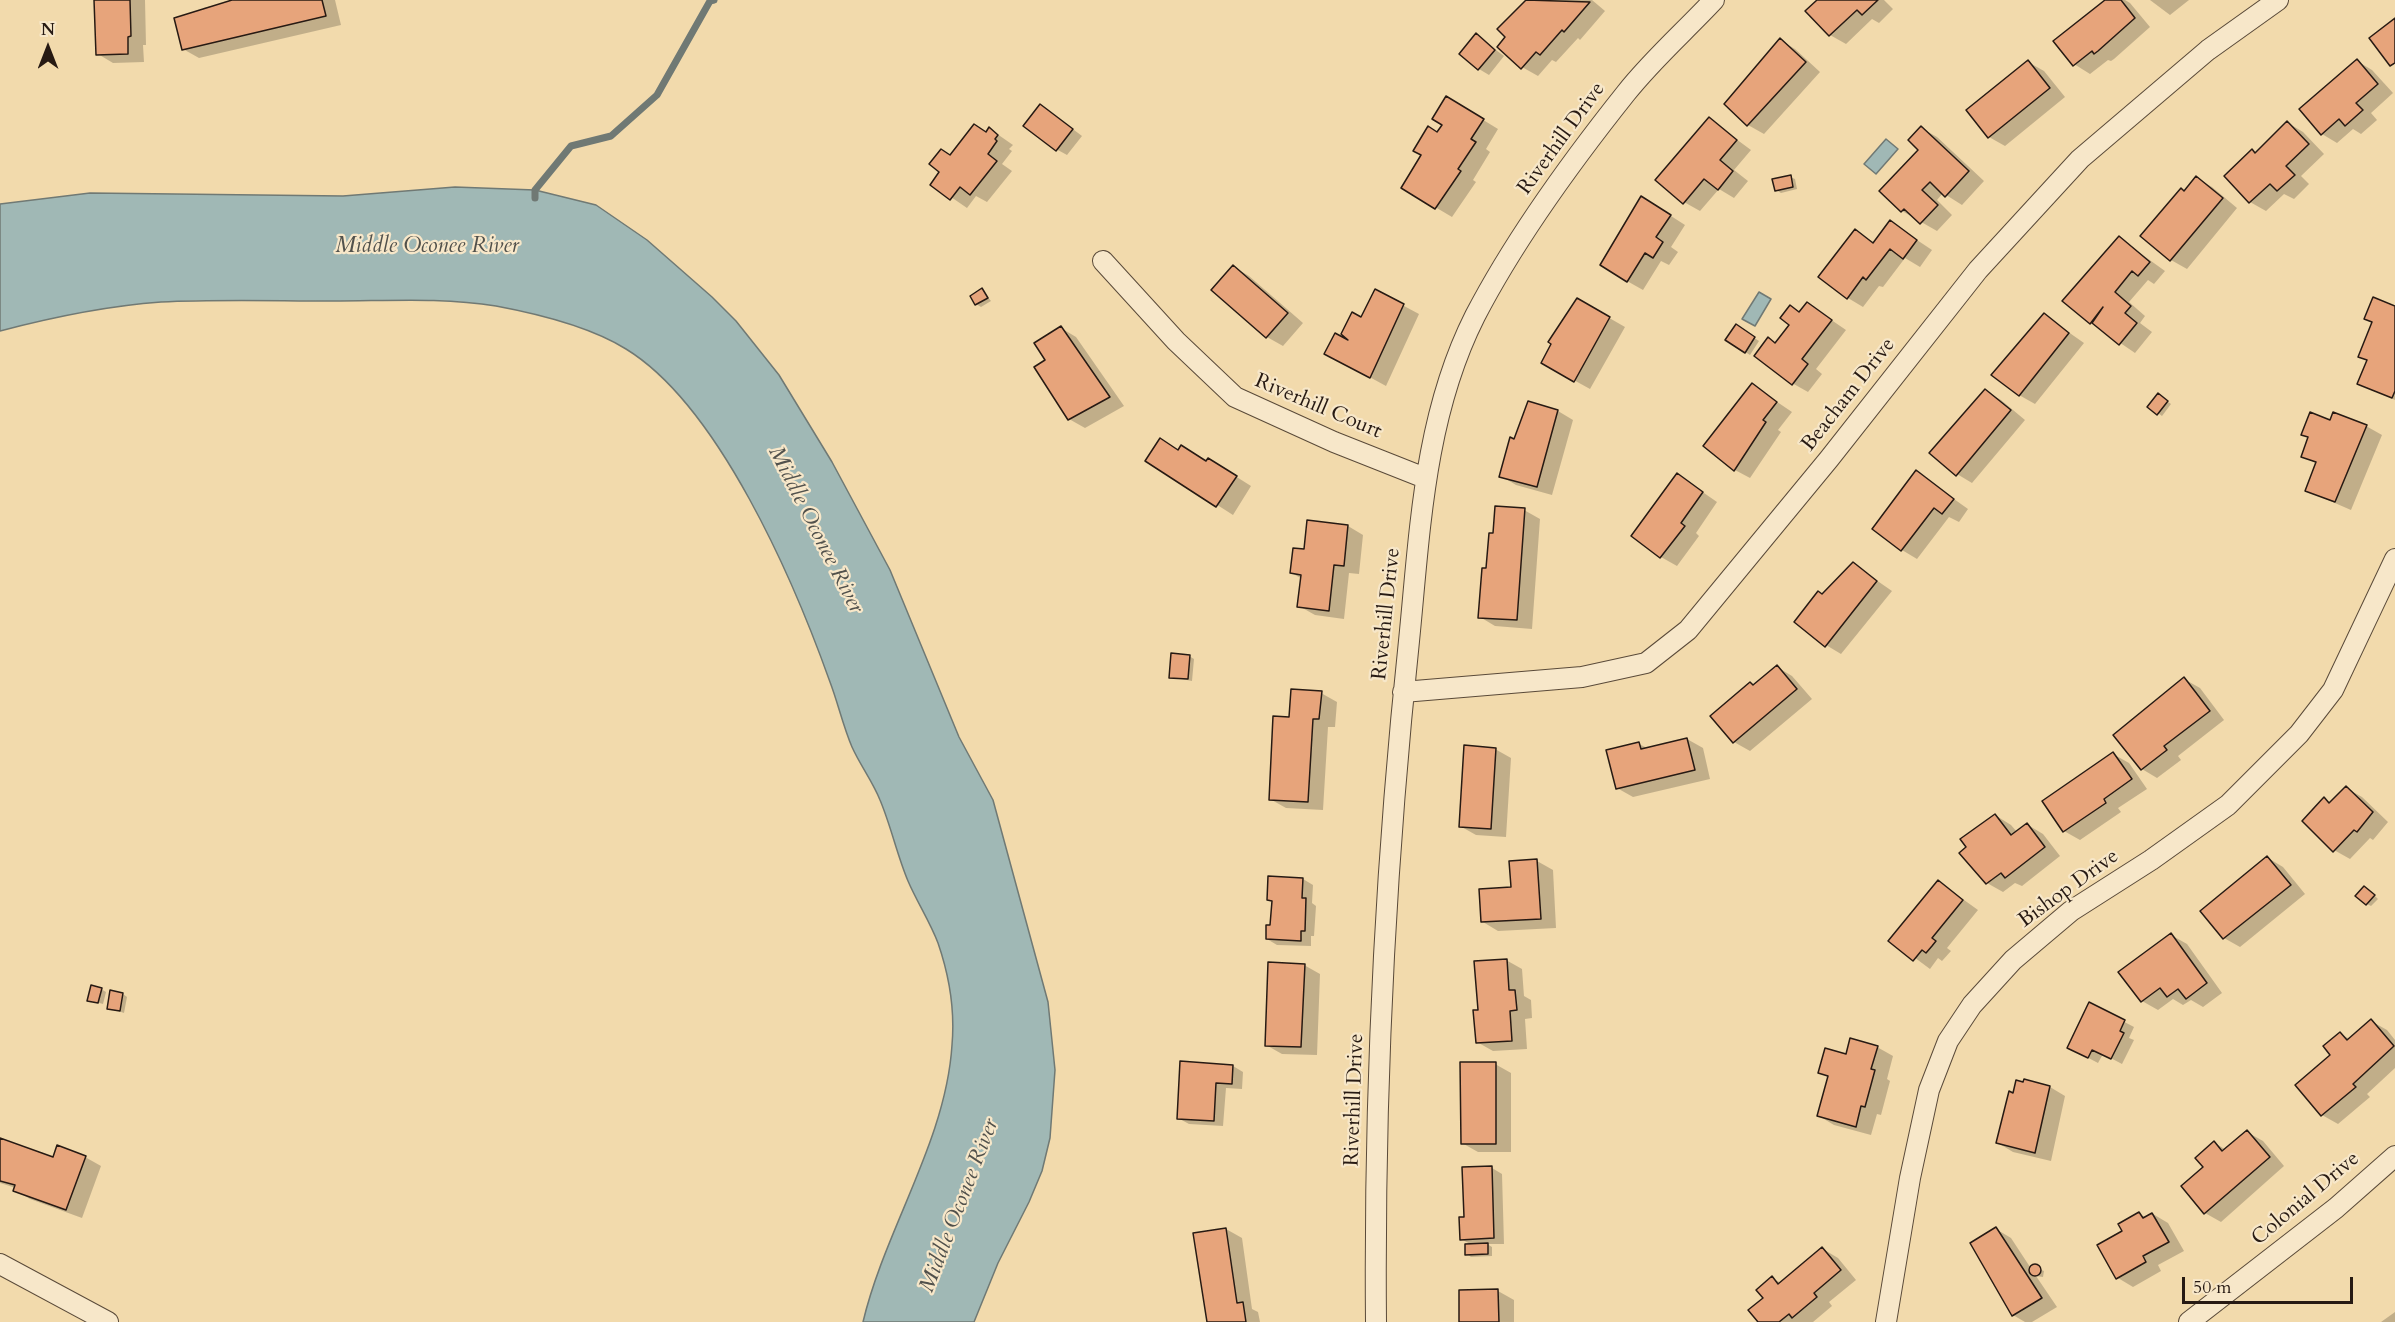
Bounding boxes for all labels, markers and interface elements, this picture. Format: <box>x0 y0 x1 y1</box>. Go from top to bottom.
north arrow <box>18 18 78 78</box>
text: N <box>41 19 55 41</box>
street label: Riverhill Drive <box>1513 78 1611 200</box>
water label: Middle Oconee River <box>335 234 519 260</box>
street label: Beacham Drive <box>1797 333 1901 457</box>
street label: Riverhill Court <box>1251 369 1385 445</box>
water label: Middle Oconee River <box>762 442 868 618</box>
street label: Riverhill Drive <box>1368 547 1406 681</box>
street label: Bishop Drive <box>2014 844 2124 934</box>
street label: Riverhill Drive <box>1340 1033 1370 1167</box>
water label: Middle Oconee River <box>915 1115 1005 1297</box>
street label: Colonial Drive <box>2247 1147 2365 1251</box>
scale bar <box>2185 1265 2356 1303</box>
text: 50 m <box>2193 1275 2232 1300</box>

